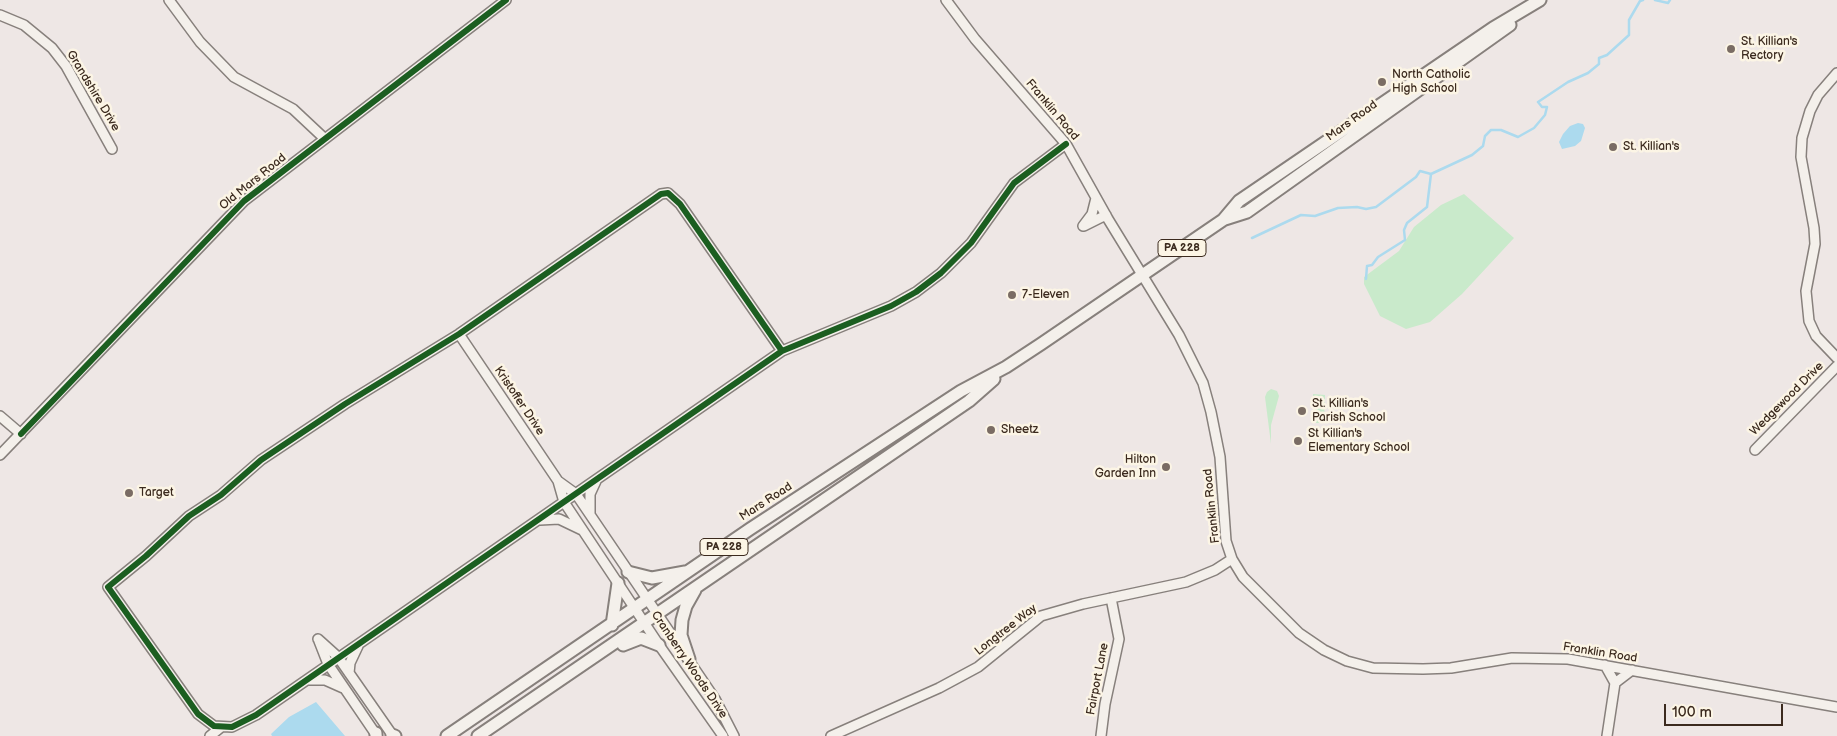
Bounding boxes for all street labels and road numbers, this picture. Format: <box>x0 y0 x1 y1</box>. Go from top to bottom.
street label: Grandshire Drive <box>63 48 123 134</box>
street label: Franklin Road <box>1022 77 1082 143</box>
street label: Mars Road <box>1324 98 1380 144</box>
street label: Old Mars Road <box>217 151 289 213</box>
road number: PA 228 <box>1158 240 1206 256</box>
street label: Wedgewood Drive <box>1747 359 1827 439</box>
street label: Kristoffer Drive <box>491 364 547 438</box>
street label: Franklin Road <box>1201 468 1223 544</box>
street label: Mars Road <box>737 480 795 524</box>
road number: PA 228 <box>700 538 748 556</box>
street label: Longtree Way <box>972 601 1040 659</box>
street label: Cranberry Woods Drive <box>648 609 730 721</box>
street label: Franklin Road <box>1562 640 1638 666</box>
street label: Fairport Lane <box>1084 642 1112 716</box>

